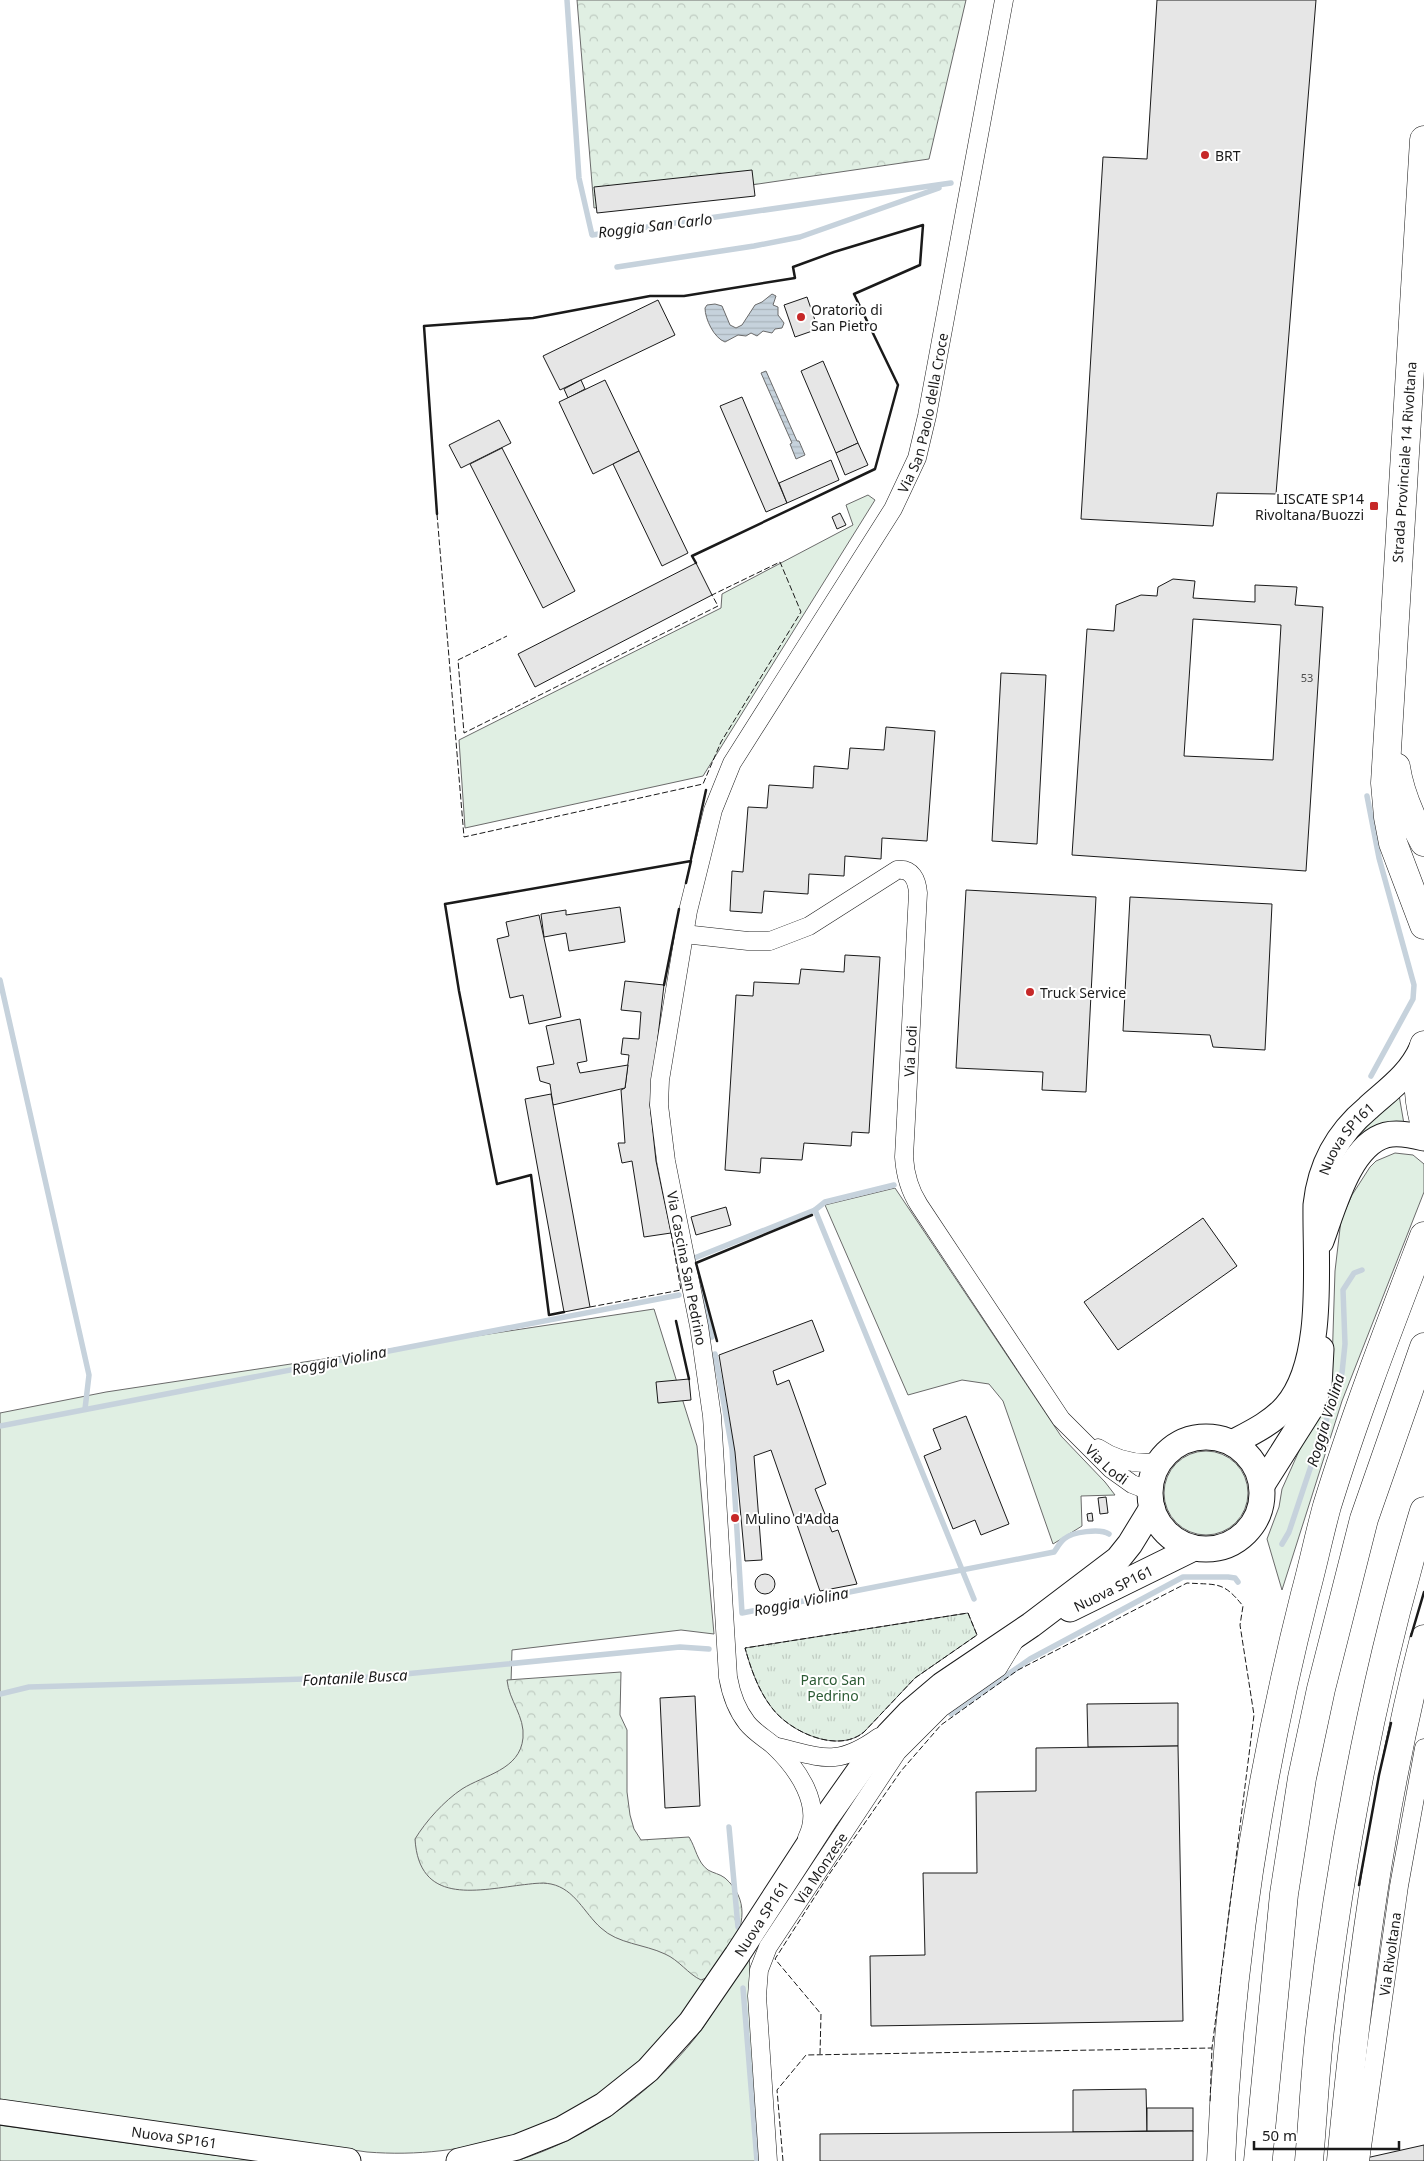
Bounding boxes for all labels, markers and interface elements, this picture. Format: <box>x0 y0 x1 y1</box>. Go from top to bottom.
place label: BRT <box>1215 146 1241 165</box>
marker: BRT <box>1199 149 1211 161</box>
water label: Roggia San Carlo <box>597 208 713 242</box>
place label: Oratorio di San Pietro <box>811 300 883 335</box>
marker: Oratorio di San Pietro <box>795 311 807 323</box>
street label: Via San Paolo della Croce <box>893 331 952 496</box>
street label: Strada Provinciale 14 Rivoltana <box>1387 361 1421 563</box>
place label: LISCATE SP14 Rivoltana/Buozzi <box>1255 489 1364 524</box>
marker: LISCATE SP14 Rivoltana/Buozzi <box>1368 500 1380 512</box>
house number: 53 <box>1301 670 1313 685</box>
place label: Truck Service <box>1040 983 1126 1002</box>
marker: Truck Service <box>1024 986 1036 998</box>
street label: Via Lodi <box>899 1025 921 1077</box>
street label: Nuova SP161 <box>1313 1098 1378 1178</box>
street label: Via Cascina San Pedrino <box>663 1189 711 1347</box>
water label: Roggia Violina <box>290 1341 389 1379</box>
water label: Roggia Violina <box>1301 1371 1349 1469</box>
street label: Via Lodi <box>1082 1440 1133 1488</box>
place label: Mulino d'Adda <box>745 1509 839 1528</box>
marker: Mulino d'Adda <box>729 1512 741 1524</box>
street label: Nuova SP161 <box>1070 1560 1156 1615</box>
water label: Roggia Violina <box>752 1582 851 1620</box>
water label: Fontanile Busca <box>302 1664 408 1690</box>
park label: Parco San Pedrino <box>801 1670 865 1705</box>
street label: Via Monzese <box>790 1828 851 1908</box>
street label: Nuova SP161 <box>729 1877 792 1960</box>
street label: Via Rivoltana <box>1374 1911 1405 1997</box>
scale bar <box>1254 2118 1399 2150</box>
street label: Nuova SP161 <box>130 2121 218 2152</box>
text: 50 m <box>1262 2125 1297 2145</box>

